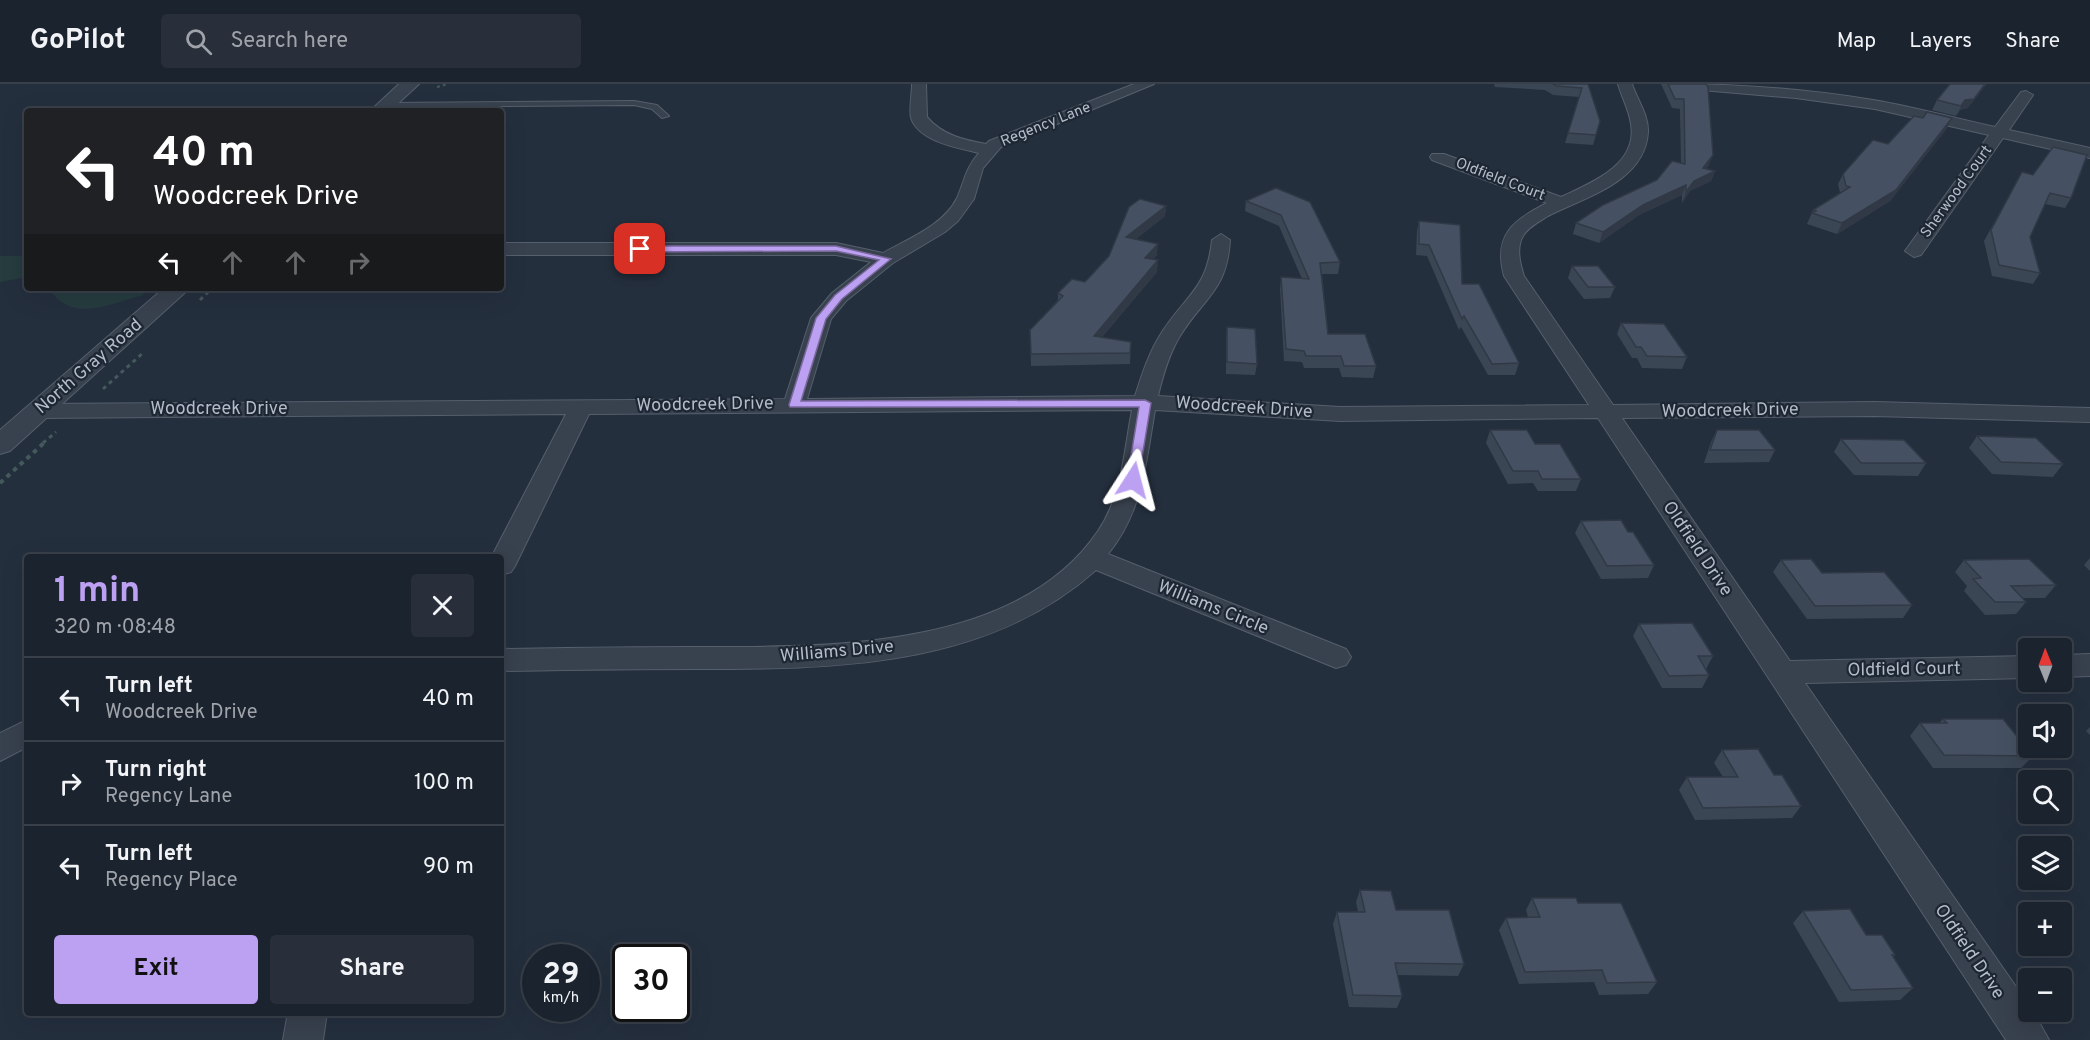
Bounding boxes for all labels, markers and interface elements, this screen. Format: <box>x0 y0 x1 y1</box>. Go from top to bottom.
search box <box>161 14 581 68</box>
text: GoPilot <box>30 23 125 59</box>
icon: search <box>182 25 215 58</box>
text: Search here <box>230 28 348 55</box>
text: Map <box>1837 28 1876 55</box>
text: Layers <box>1909 28 1972 55</box>
text: Share <box>2005 28 2060 55</box>
street label: Regency Lane <box>998 98 1094 152</box>
text: 40 m <box>153 128 255 181</box>
icon: left <box>54 132 132 210</box>
street label: Sherwood Court <box>1917 142 1997 242</box>
street label: Oldfield Court <box>1452 154 1548 206</box>
text: Woodcreek Drive <box>153 180 359 214</box>
pin <box>614 223 665 274</box>
icon: arrive <box>623 232 656 265</box>
icon: left <box>153 246 186 279</box>
icon: ahead <box>216 246 249 279</box>
icon: ahead <box>279 246 312 279</box>
icon: right <box>342 246 375 279</box>
street label: North Gray Road <box>31 314 147 420</box>
street label: Woodcreek Drive <box>636 392 774 418</box>
street label: Woodcreek Drive <box>1175 392 1313 424</box>
street label: Woodcreek Drive <box>150 398 288 421</box>
street label: Woodcreek Drive <box>1661 398 1799 424</box>
position arrow <box>1101 448 1165 512</box>
street label: Oldfield Drive <box>1657 497 1737 601</box>
text: 1 min <box>54 569 140 615</box>
button: close <box>411 574 474 637</box>
street label: Williams Circle <box>1154 575 1272 641</box>
text: 320 m · 08:48 <box>54 615 176 641</box>
street label: Williams Drive <box>779 636 895 668</box>
north arrow <box>2018 638 2072 692</box>
map controls <box>2018 638 2072 1022</box>
street label: Oldfield Court <box>1847 658 1961 682</box>
text: Turn left <box>105 673 193 700</box>
icon: left <box>54 683 87 716</box>
text: 40 m <box>422 686 474 713</box>
text: Woodcreek Drive <box>105 700 258 726</box>
button: sound <box>2018 704 2072 758</box>
text: Turn right <box>105 757 207 784</box>
icon: right <box>54 767 87 800</box>
text: 100 m <box>414 770 474 797</box>
button: search <box>2018 770 2072 824</box>
text: Regency Lane <box>105 784 232 810</box>
button: layers <box>2018 836 2072 890</box>
text: Turn left <box>105 841 193 868</box>
icon: left <box>54 851 87 884</box>
text: 90 m <box>423 854 474 881</box>
text: Regency Place <box>105 868 238 894</box>
street label: Oldfield Drive <box>1929 900 2009 1004</box>
button: + <box>2018 902 2072 956</box>
button: Exit <box>54 935 258 1004</box>
button: Share <box>270 935 474 1004</box>
speed limit sign: 30 <box>612 944 690 1022</box>
text: 29 <box>543 957 579 994</box>
button: − <box>2018 968 2072 1022</box>
text: km/h <box>543 989 579 1008</box>

